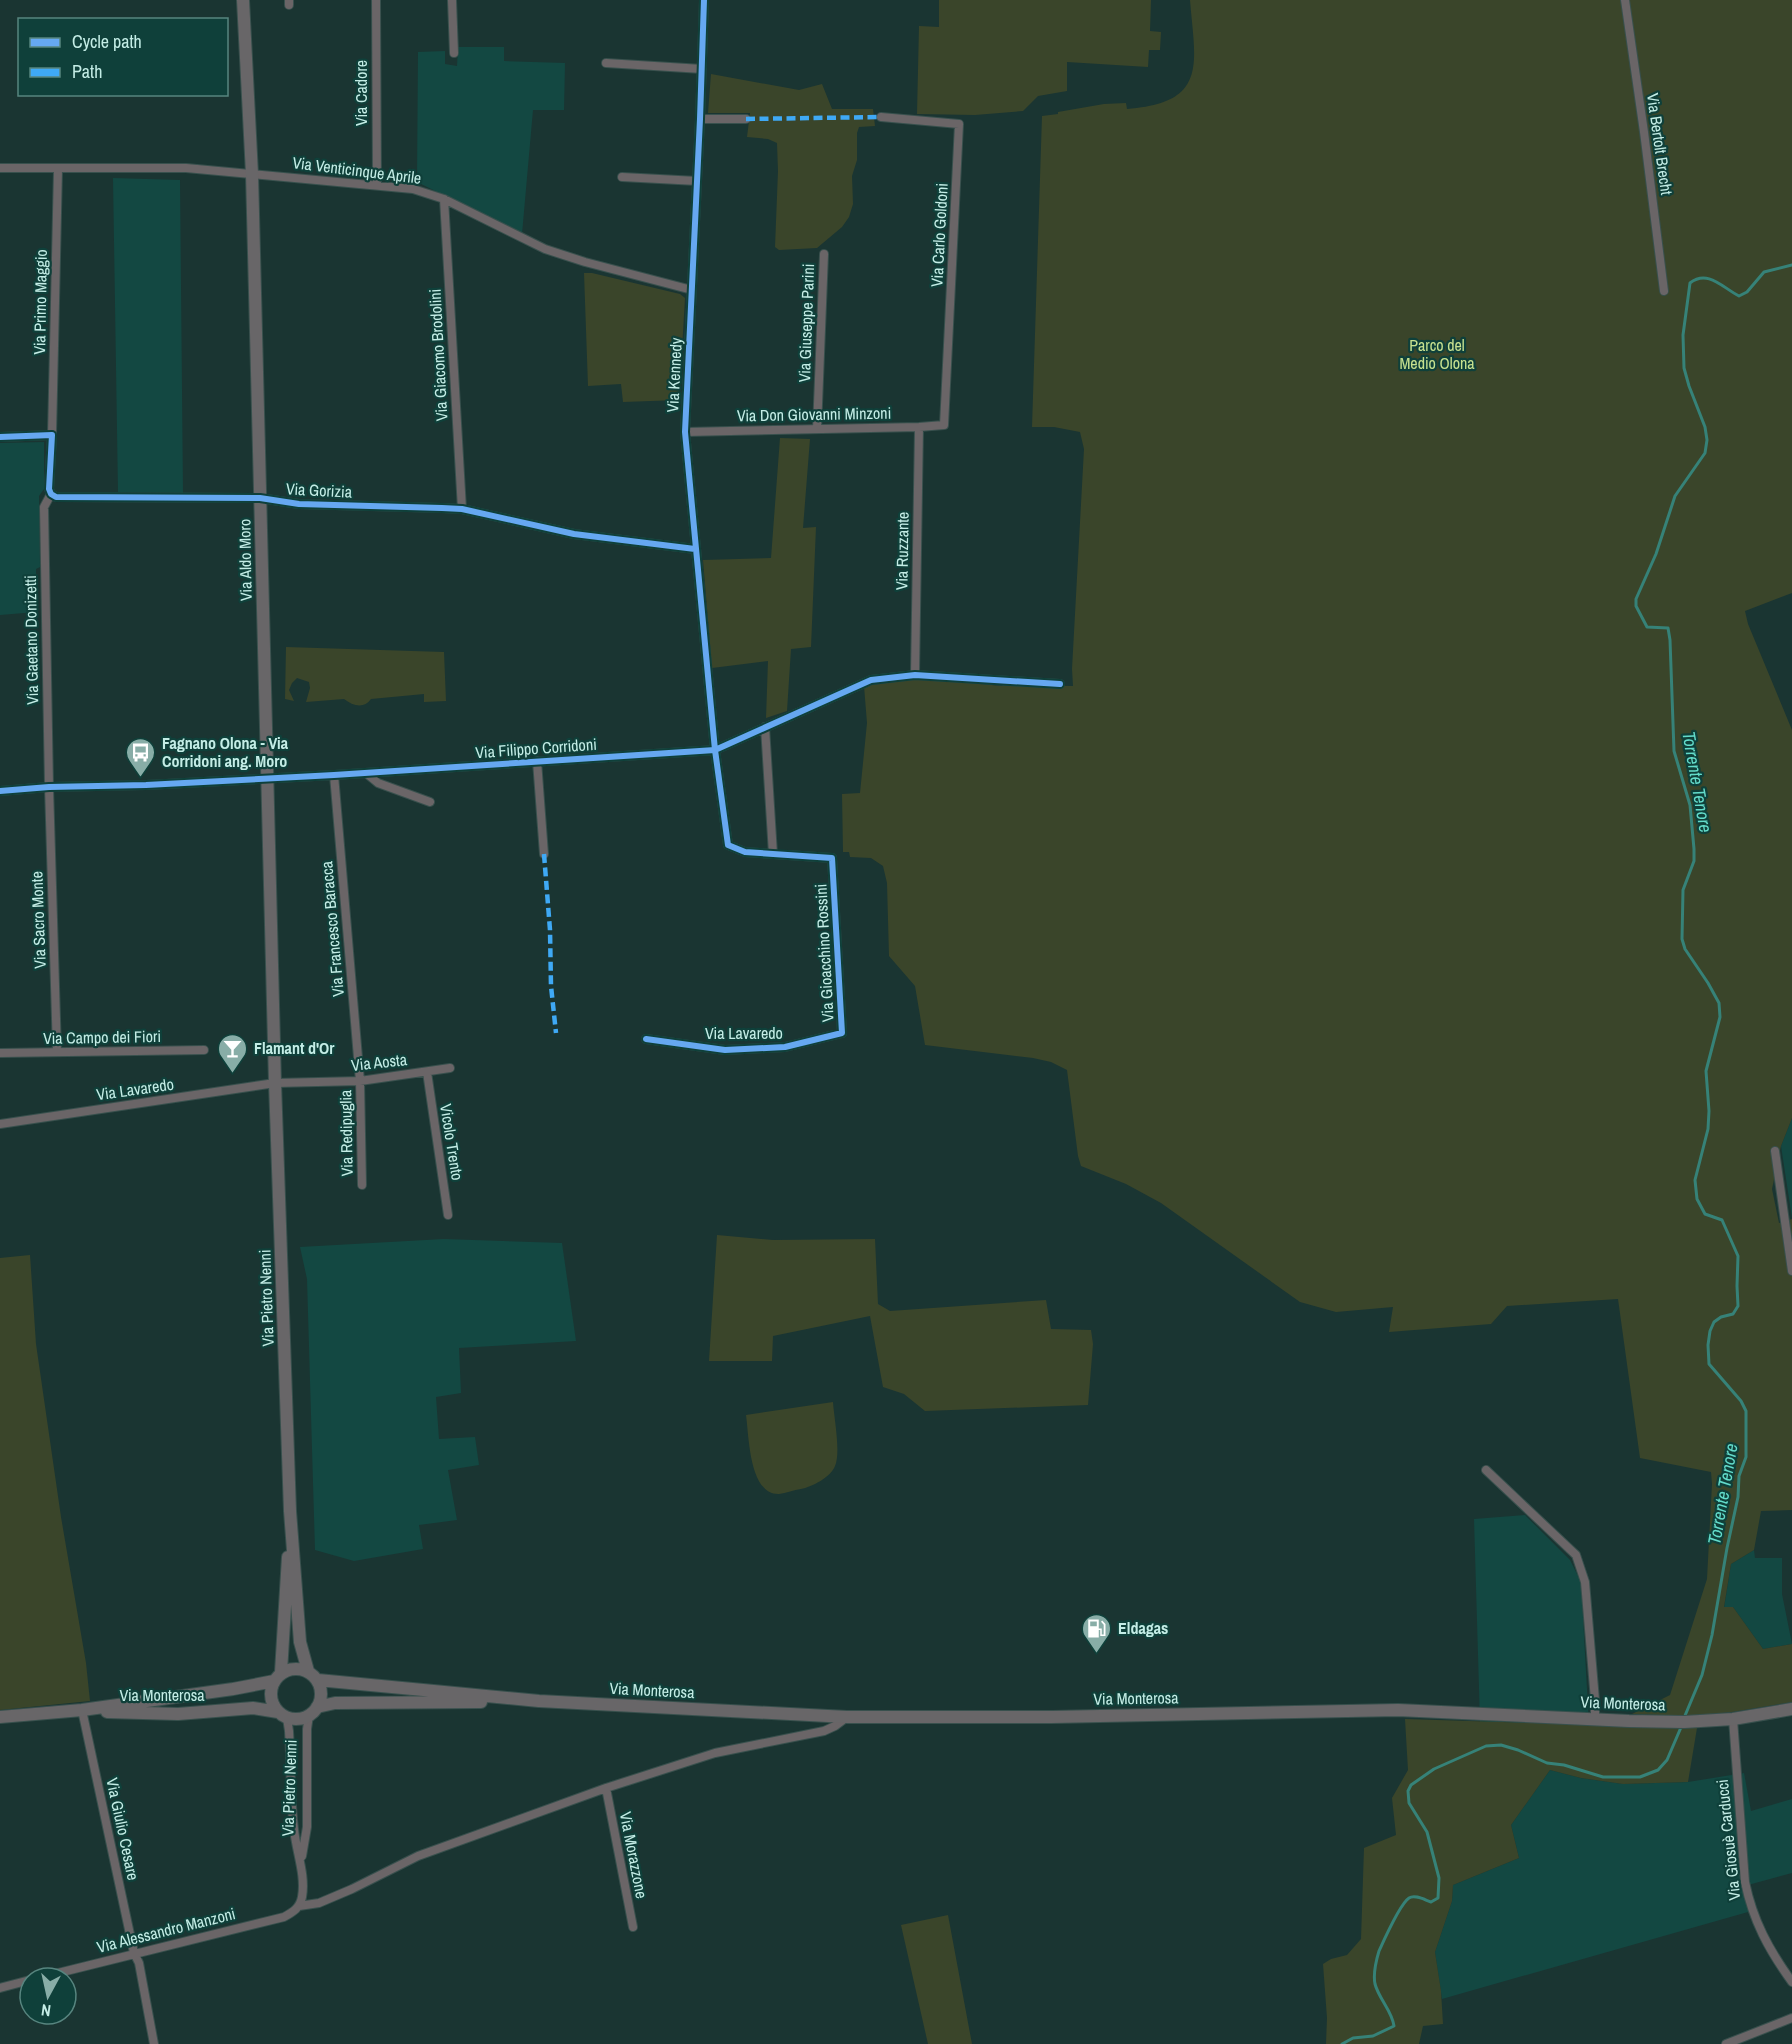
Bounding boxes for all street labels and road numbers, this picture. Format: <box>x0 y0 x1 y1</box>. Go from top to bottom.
street label: Via Cadore <box>350 60 372 126</box>
street label: Via Bertolt Brecht <box>1642 92 1678 197</box>
street label: Via Venticinque Aprile <box>291 151 423 189</box>
street label: Via Carlo Goldoni <box>925 182 953 288</box>
street label: Via Primo Maggio <box>28 249 52 355</box>
street label: Via Giuseppe Parini <box>793 263 819 383</box>
street label: Via Giacomo Brodolini <box>424 288 452 422</box>
street label: Via Kennedy <box>661 337 687 413</box>
street label: Via Don Giovanni Minzoni <box>737 402 891 426</box>
street label: Via Gorizia <box>285 477 353 503</box>
street label: Via Ruzzante <box>890 512 914 590</box>
street label: Via Aldo Moro <box>233 519 257 601</box>
street label: Via Gaetano Donizetti <box>19 575 43 705</box>
street label: Via Filippo Corridoni <box>475 733 597 763</box>
street label: Via Francesco Baracca <box>315 860 349 998</box>
street label: Via Sacro Monte <box>25 871 51 969</box>
street label: Via Gioacchino Rossini <box>809 883 839 1023</box>
street label: Via Lavaredo <box>705 1022 783 1044</box>
street label: Via Campo dei Fiori <box>43 1025 161 1049</box>
street label: Via Aosta <box>350 1048 409 1076</box>
street label: Via Lavaredo <box>95 1073 175 1105</box>
street label: Via Redipuglia <box>334 1089 358 1176</box>
street label: Vicolo Trento <box>435 1102 469 1182</box>
street label: Via Pietro Nenni <box>253 1249 279 1347</box>
street label: Via Monterosa <box>609 1677 696 1703</box>
street label: Via Monterosa <box>119 1684 205 1706</box>
street label: Via Monterosa <box>1093 1686 1179 1710</box>
street label: Via Monterosa <box>1580 1691 1667 1716</box>
street label: Via Pietro Nenni <box>276 1739 302 1837</box>
street label: Via Giulio Cesare <box>101 1776 145 1882</box>
street label: Via Giosuè Carducci <box>1711 1778 1745 1902</box>
street label: Via Morazzone <box>615 1810 653 1900</box>
street label: Via Alessandro Manzoni <box>94 1902 238 1958</box>

